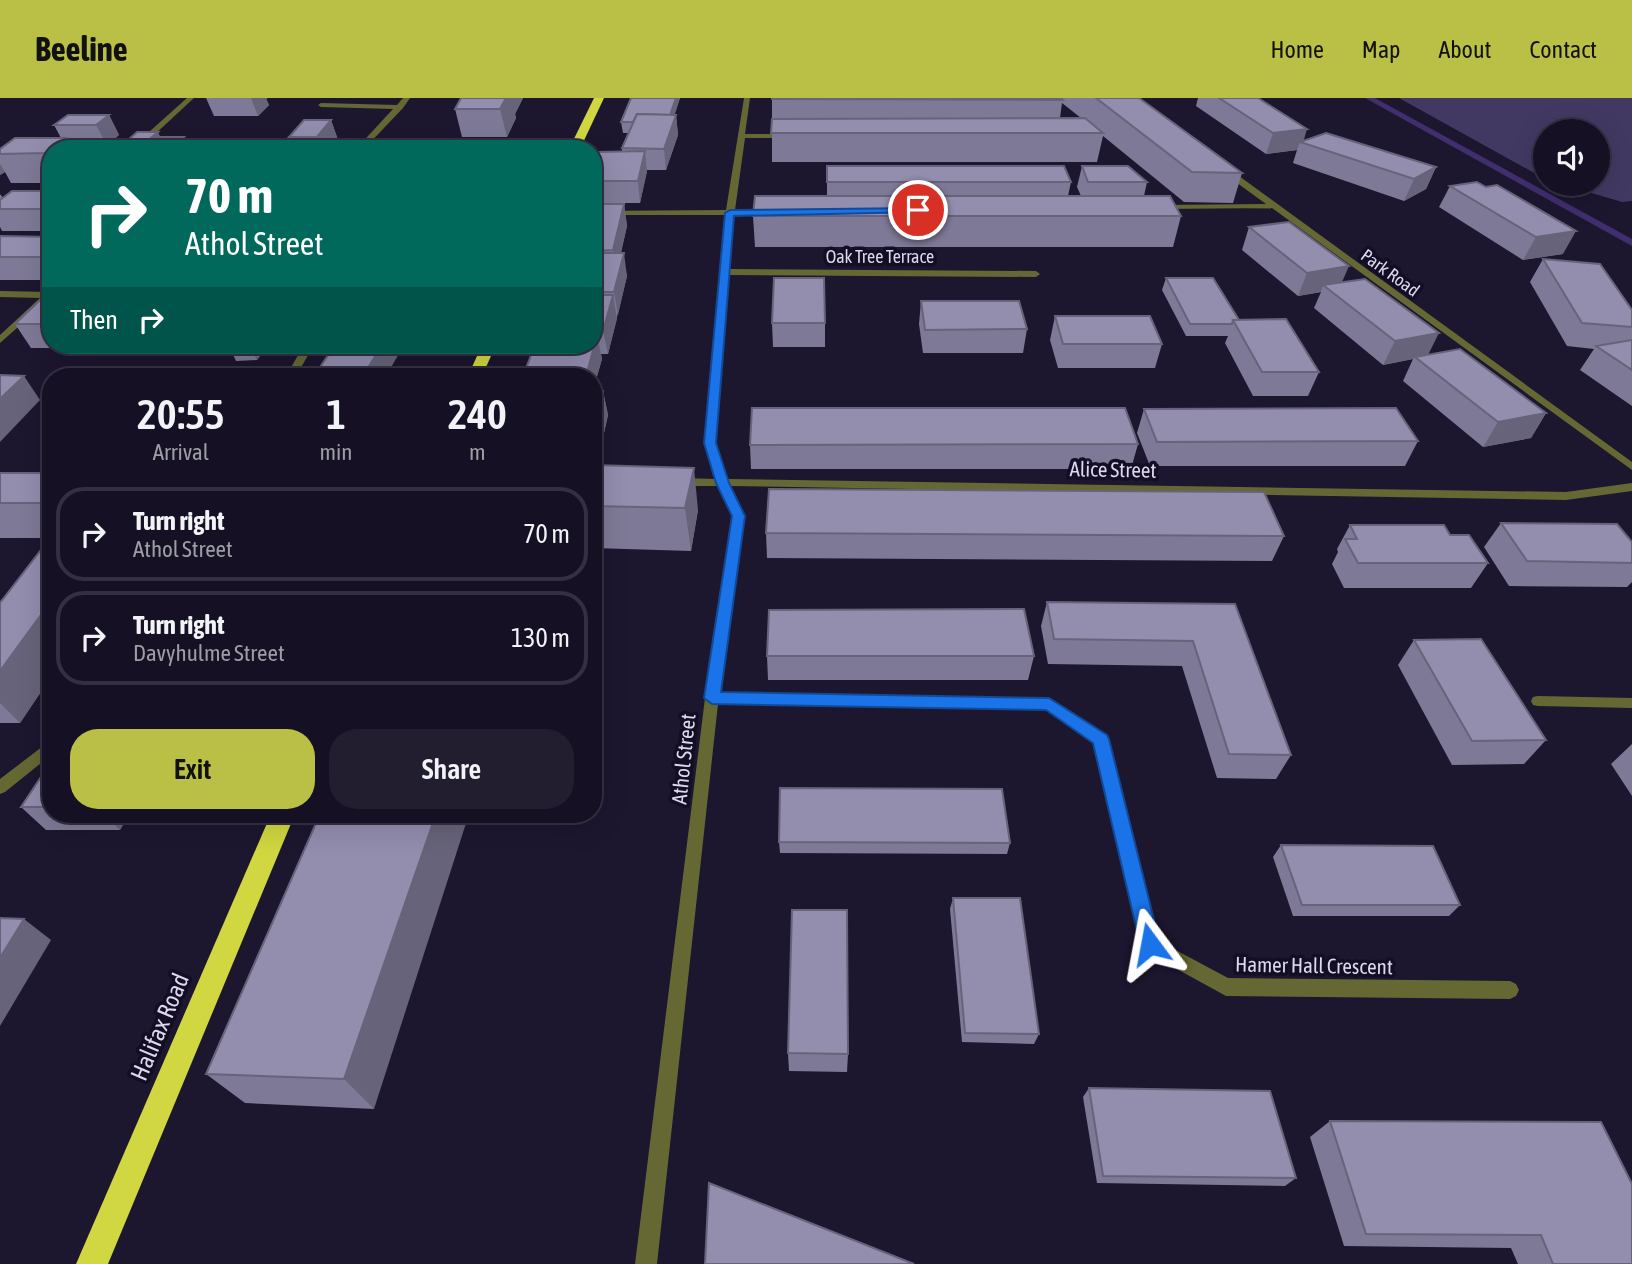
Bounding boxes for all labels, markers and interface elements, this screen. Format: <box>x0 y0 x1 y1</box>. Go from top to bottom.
text: Beeline <box>35 30 128 68</box>
text: Home <box>1270 36 1324 63</box>
text: Map <box>1362 36 1400 63</box>
text: About <box>1438 36 1491 63</box>
text: Contact <box>1529 36 1597 63</box>
map controls <box>1533 119 1610 196</box>
button: sound <box>1533 119 1610 196</box>
text: 70 m <box>185 167 273 223</box>
icon: right <box>70 168 161 259</box>
pin <box>888 180 948 240</box>
icon: arrive <box>899 191 937 229</box>
text: Athol Street <box>185 225 324 262</box>
street label: Park Road <box>1357 244 1424 301</box>
street label: Oak Tree Terrace <box>826 246 934 267</box>
icon: right <box>132 301 170 339</box>
text: Then <box>70 305 118 335</box>
text: 20:55 <box>137 390 224 438</box>
text: 1 <box>326 390 346 438</box>
text: 240 <box>448 390 507 438</box>
text: Arrival <box>153 439 209 465</box>
text: min <box>320 439 353 465</box>
text: m <box>469 439 486 465</box>
street label: Alice Street <box>1069 456 1157 482</box>
text: Turn right <box>133 506 224 536</box>
icon: right <box>74 515 112 553</box>
text: 70 m <box>523 519 570 549</box>
text: Athol Street <box>133 536 233 562</box>
text: Turn right <box>133 610 224 640</box>
icon: right <box>74 619 112 657</box>
text: 130 m <box>511 623 570 653</box>
text: Davyhulme Street <box>133 640 285 666</box>
street label: Athol Street <box>666 712 700 805</box>
button: Exit <box>70 729 315 809</box>
button: Share <box>329 729 574 809</box>
position arrow <box>1113 907 1187 981</box>
street label: Hamer Hall Crescent <box>1235 952 1393 978</box>
street label: Halifax Road <box>125 969 194 1084</box>

